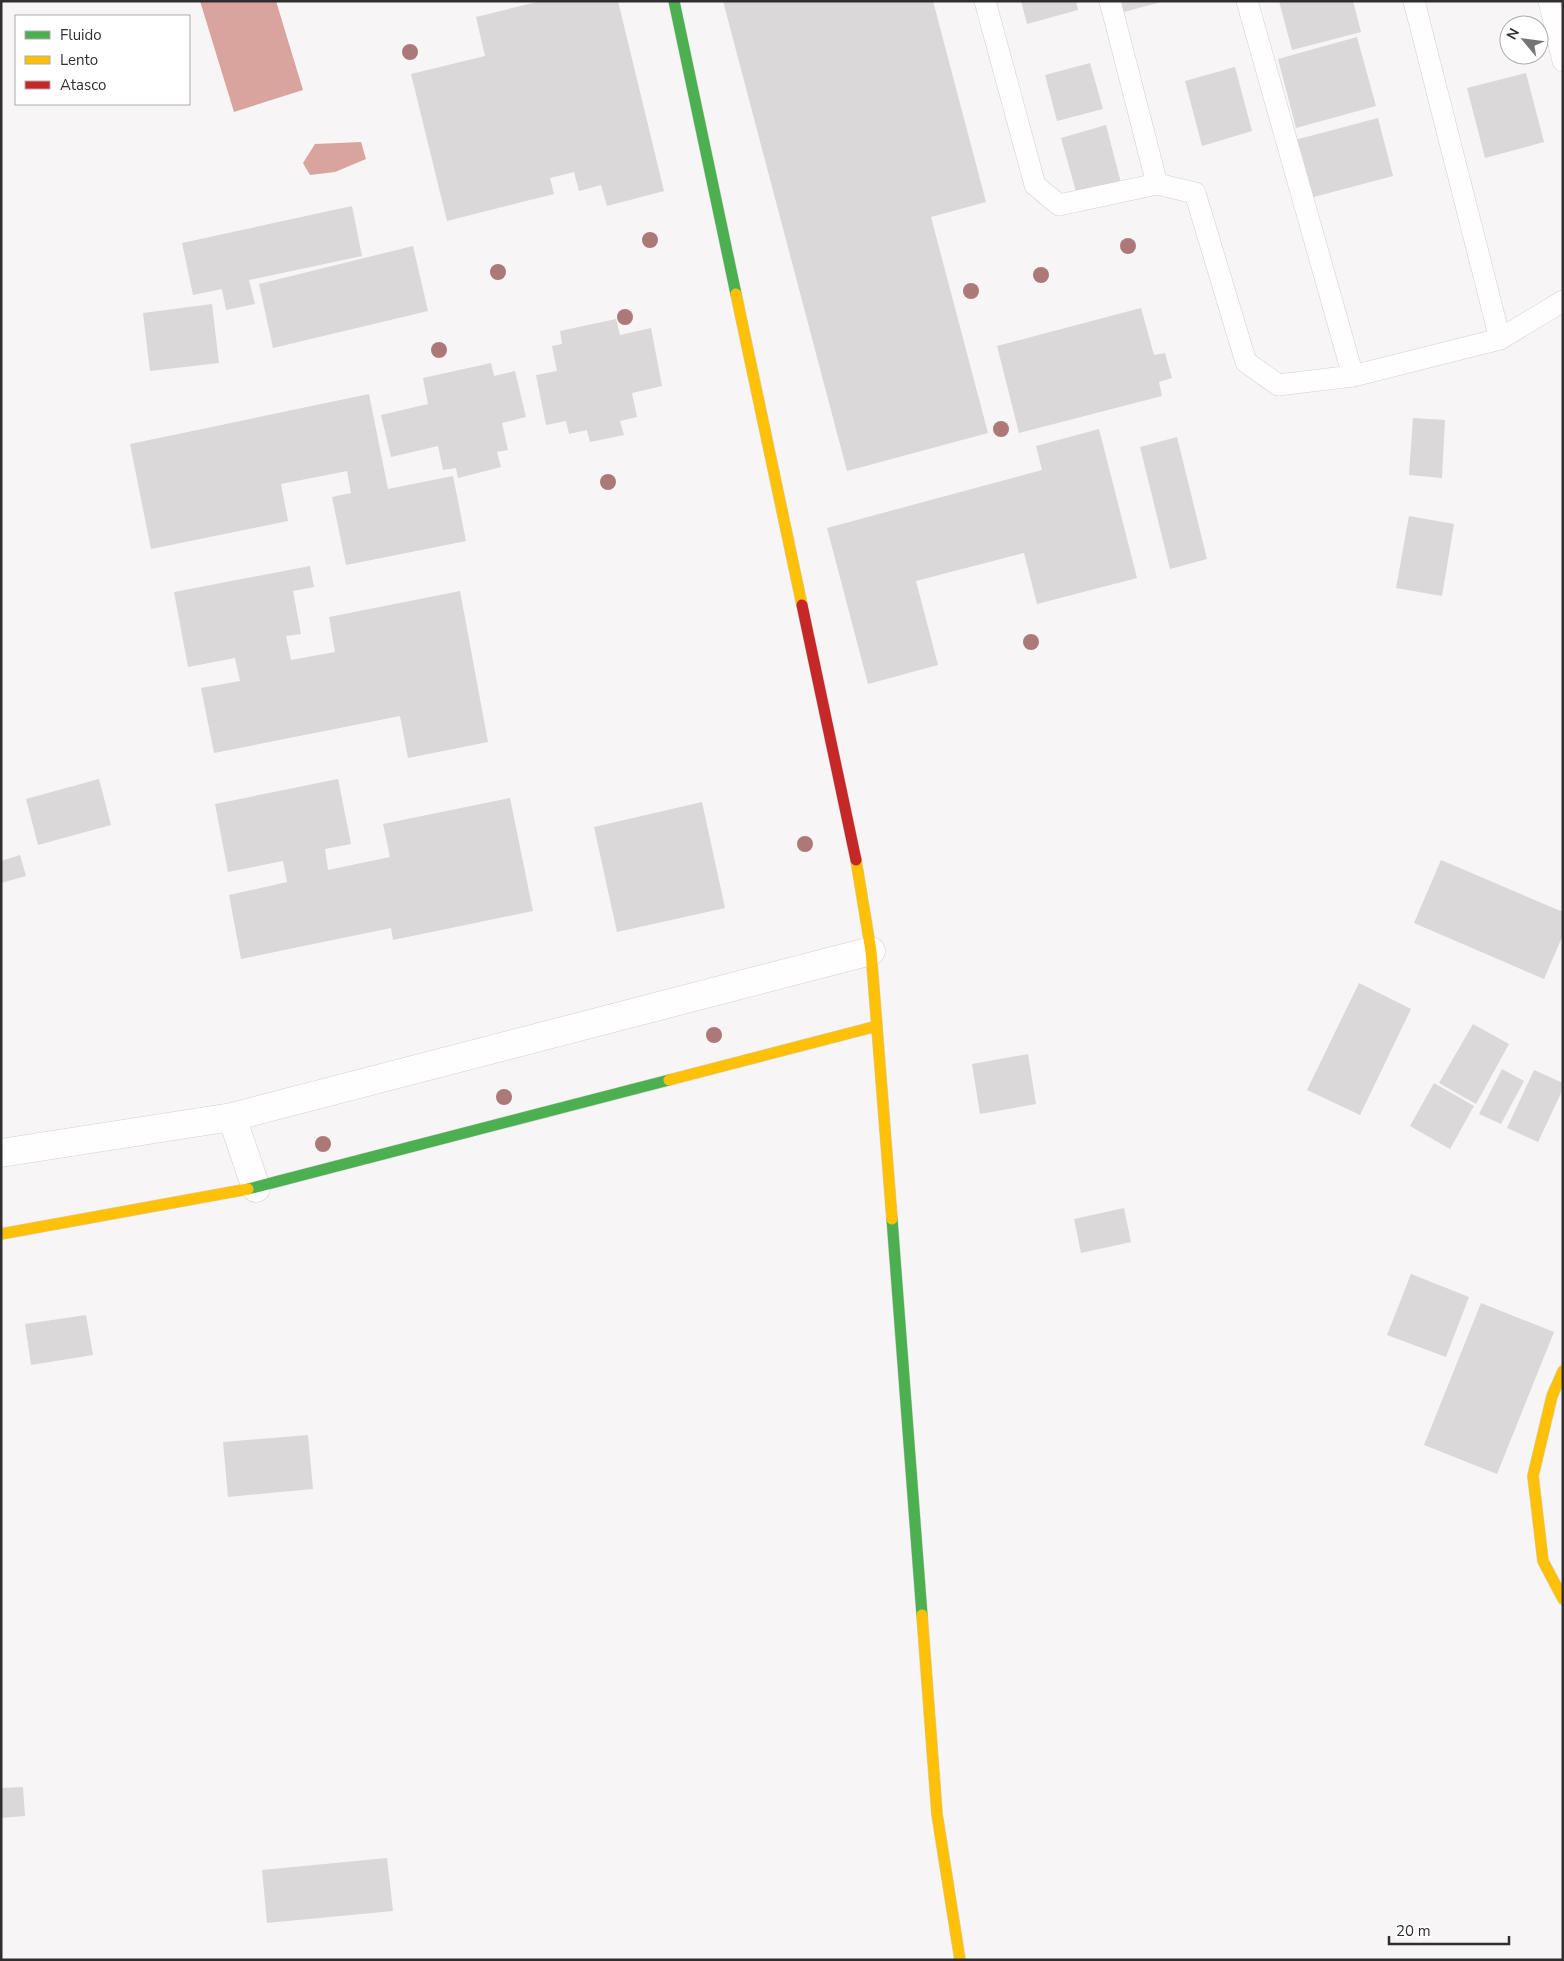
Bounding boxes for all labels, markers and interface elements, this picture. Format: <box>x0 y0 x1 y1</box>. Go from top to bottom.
legend <box>15 15 190 105</box>
north arrow <box>1499 15 1549 65</box>
text: Fluido <box>60 25 102 45</box>
text: N <box>1502 25 1524 43</box>
text: Lento <box>60 50 98 70</box>
text: Atasco <box>60 75 106 95</box>
scale bar <box>1389 1914 1509 1946</box>
text: 20 m <box>1396 1921 1431 1941</box>

